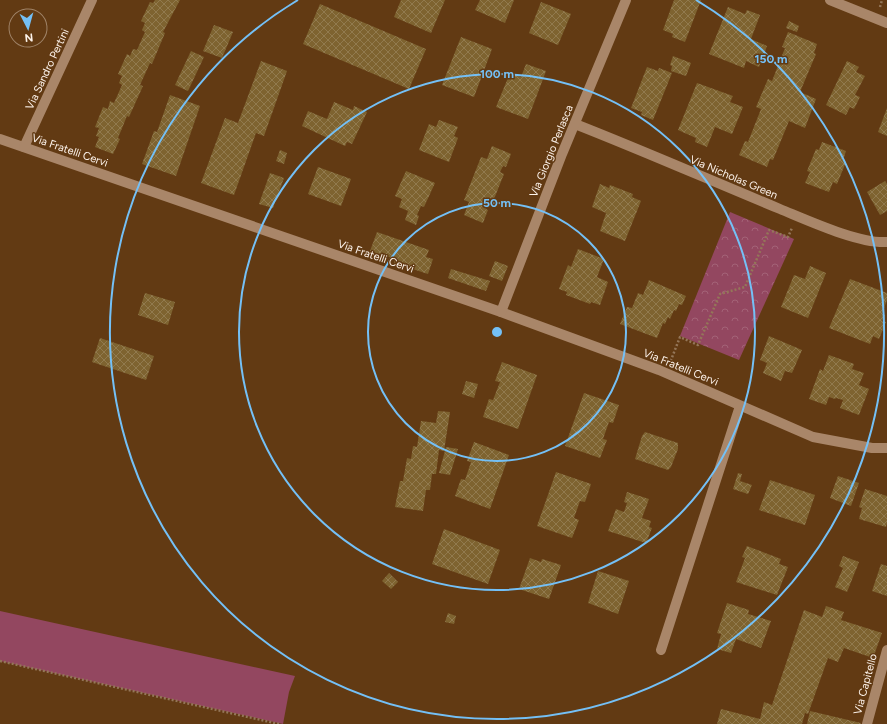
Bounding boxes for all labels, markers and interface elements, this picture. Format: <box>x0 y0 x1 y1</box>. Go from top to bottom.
north arrow <box>8 8 48 48</box>
street label: Via Sandro Pertini <box>23 27 72 112</box>
text: N <box>24 31 34 44</box>
text: 150 m <box>754 52 788 66</box>
text: 100 m <box>480 67 514 81</box>
street label: Via Giorgio Perlasca <box>527 103 576 199</box>
street label: Via Fratelli Cervi <box>30 131 110 170</box>
street label: Via Nicholas Green <box>688 153 780 202</box>
text: 50 m <box>483 196 511 210</box>
street label: Via Fratelli Cervi <box>336 237 416 276</box>
centre of rings <box>490 325 504 339</box>
street label: Via Fratelli Cervi <box>641 346 720 388</box>
street label: Via Capitello <box>851 652 880 716</box>

